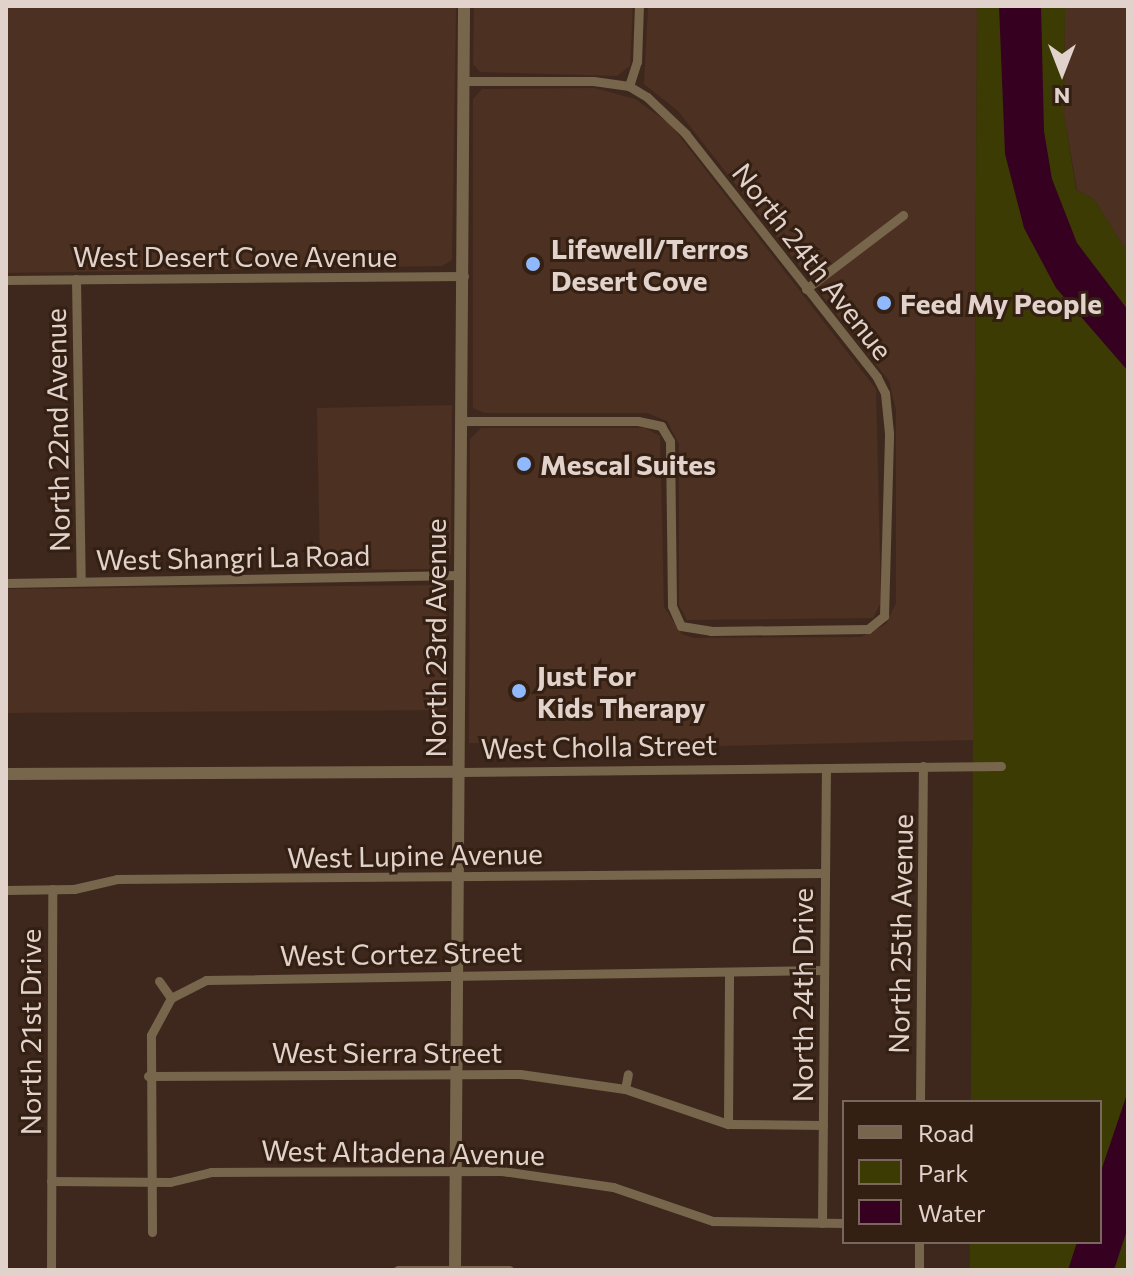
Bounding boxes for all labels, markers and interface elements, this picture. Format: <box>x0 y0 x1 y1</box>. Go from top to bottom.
north arrow <box>1022 32 1102 112</box>
text: N <box>1054 83 1070 110</box>
street label: North 24th Avenue <box>726 156 900 366</box>
place label: Lifewell/Terros Desert Cove <box>551 231 749 297</box>
street label: West Desert Cove Avenue <box>73 239 397 273</box>
marker: Lifewell/Terros Desert Cove <box>522 253 544 275</box>
place label: Feed My People <box>900 286 1102 320</box>
marker: Feed My People <box>875 294 893 312</box>
street label: North 22nd Avenue <box>38 308 76 552</box>
place label: Mescal Suites <box>540 447 716 481</box>
marker: Mescal Suites <box>515 455 533 473</box>
street label: North 23rd Avenue <box>418 519 452 757</box>
street label: West Shangri La Road <box>96 538 370 576</box>
place label: Just For Kids Therapy <box>537 658 706 724</box>
marker: Just For Kids Therapy <box>508 680 530 702</box>
street label: West Cholla Street <box>481 727 717 765</box>
street label: North 25th Avenue <box>881 814 919 1054</box>
street label: West Lupine Avenue <box>287 836 543 874</box>
street label: North 24th Drive <box>785 888 819 1102</box>
street label: North 21st Drive <box>13 929 47 1135</box>
street label: West Cortez Street <box>280 934 522 972</box>
street label: West Sierra Street <box>272 1035 502 1069</box>
legend <box>842 1100 1102 1244</box>
text: Road <box>918 1118 974 1147</box>
street label: West Altadena Avenue <box>261 1133 545 1171</box>
text: Park <box>918 1158 968 1187</box>
text: Water <box>918 1198 986 1227</box>

